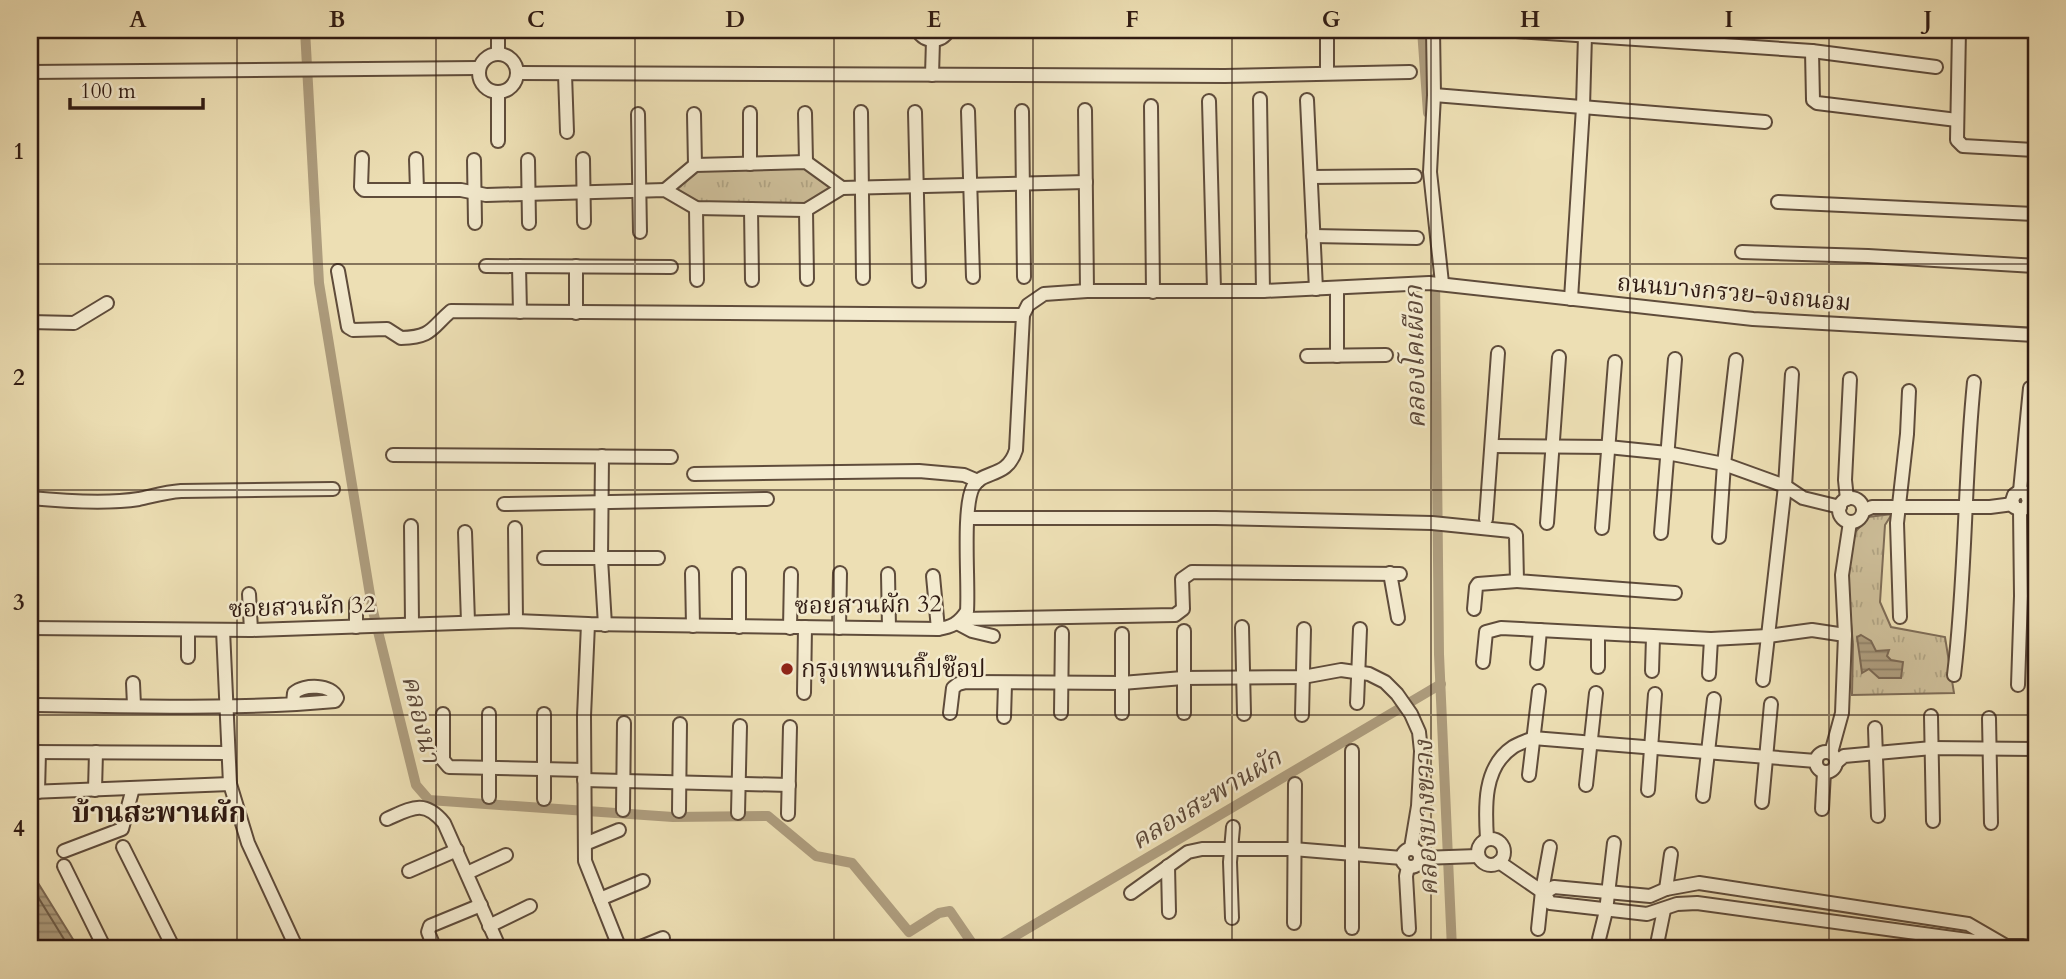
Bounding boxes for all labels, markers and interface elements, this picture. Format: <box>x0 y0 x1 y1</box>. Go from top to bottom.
text: A <box>129 4 147 35</box>
text: B <box>329 4 345 35</box>
text: C <box>527 4 545 35</box>
text: D <box>725 4 745 35</box>
text: E <box>927 4 941 35</box>
text: F <box>1125 4 1139 35</box>
text: G <box>1322 4 1341 35</box>
text: H <box>1520 4 1540 35</box>
text: I <box>1725 4 1733 35</box>
text: J <box>1921 4 1932 35</box>
scale bar <box>70 66 203 110</box>
text: 100 m <box>80 77 136 106</box>
text: 1 <box>13 136 25 167</box>
street label: ถนนบางกรวย-จงถนอม <box>1615 266 1853 320</box>
water label: คลองโคเผือก <box>1395 284 1434 429</box>
text: 2 <box>13 362 25 393</box>
text: 3 <box>13 587 25 618</box>
street label: ซอยสวนผัก 32 <box>794 587 942 623</box>
street label: ซอยสวนผัก 32 <box>228 588 376 626</box>
place label: กรุงเทพนนกิ๊ปช๊อป <box>801 651 985 686</box>
marker: กรุงเทพนนกิ๊ปช๊อป <box>779 661 795 677</box>
water label: คลองนา <box>393 672 449 768</box>
water label: คลองบางขวาง <box>1406 738 1446 897</box>
water label: คลองสะพานผัก <box>1124 740 1289 858</box>
district label: บ้านสะพานผัก <box>72 794 246 832</box>
text: 4 <box>13 813 25 844</box>

